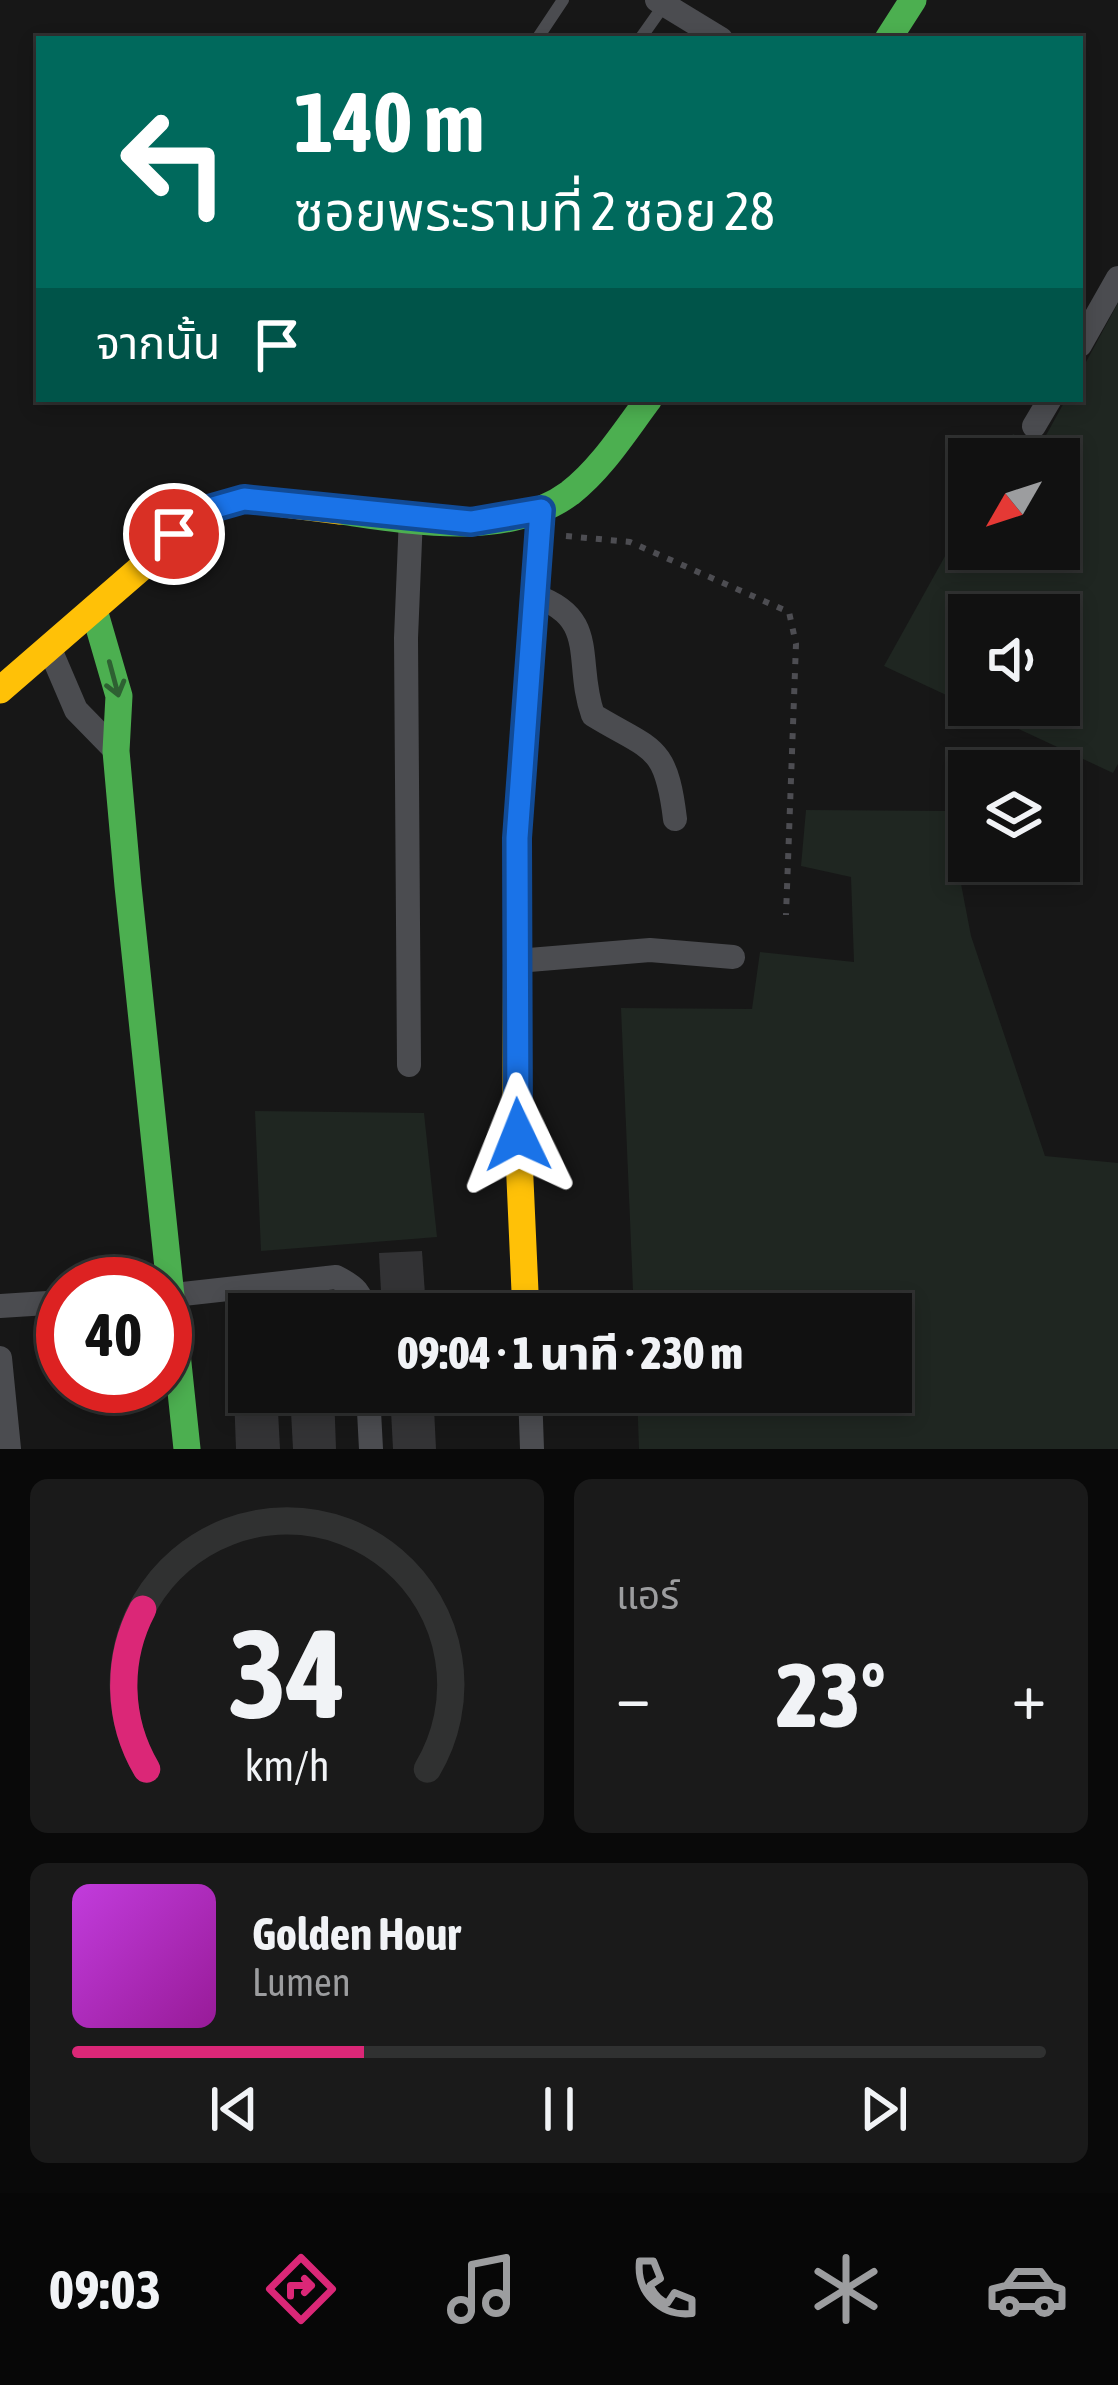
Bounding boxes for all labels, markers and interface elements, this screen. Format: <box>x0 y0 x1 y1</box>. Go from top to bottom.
text: 140 m <box>294 74 484 170</box>
icon: left <box>96 84 252 240</box>
text: ซอยพระรามที่ 2 ซอย 28 <box>294 180 775 241</box>
icon: arrive <box>244 312 310 378</box>
text: จากนั้น <box>96 317 220 369</box>
north arrow <box>948 438 1080 570</box>
map controls <box>948 438 1080 882</box>
pin <box>123 483 225 585</box>
icon: arrive <box>141 501 207 567</box>
button: sound <box>948 594 1080 726</box>
one-way arrow <box>104 660 126 698</box>
button: layers <box>948 750 1080 882</box>
position arrow <box>455 1072 581 1198</box>
speed limit sign: 40 <box>36 1257 192 1413</box>
text: 09:04 · 1 นาที · 230 m <box>397 1327 743 1379</box>
text: แอร์ <box>616 1573 679 1617</box>
text: 34 <box>228 1601 346 1744</box>
text: 23° <box>776 1643 886 1746</box>
text: − <box>616 1657 650 1733</box>
text: + <box>1012 1657 1046 1733</box>
text: km/h <box>244 1741 330 1790</box>
text: Golden Hour <box>252 1908 461 1960</box>
text: Lumen <box>252 1960 351 2004</box>
icon: previous <box>201 2076 267 2142</box>
icon: pause <box>526 2076 592 2142</box>
icon: next <box>851 2076 917 2142</box>
icon: directions <box>259 2247 343 2331</box>
icon: music <box>440 2247 524 2331</box>
icon: phone <box>622 2247 706 2331</box>
icon: climate <box>804 2247 888 2331</box>
icon: car <box>985 2247 1069 2331</box>
text: 09:03 <box>49 2259 161 2320</box>

